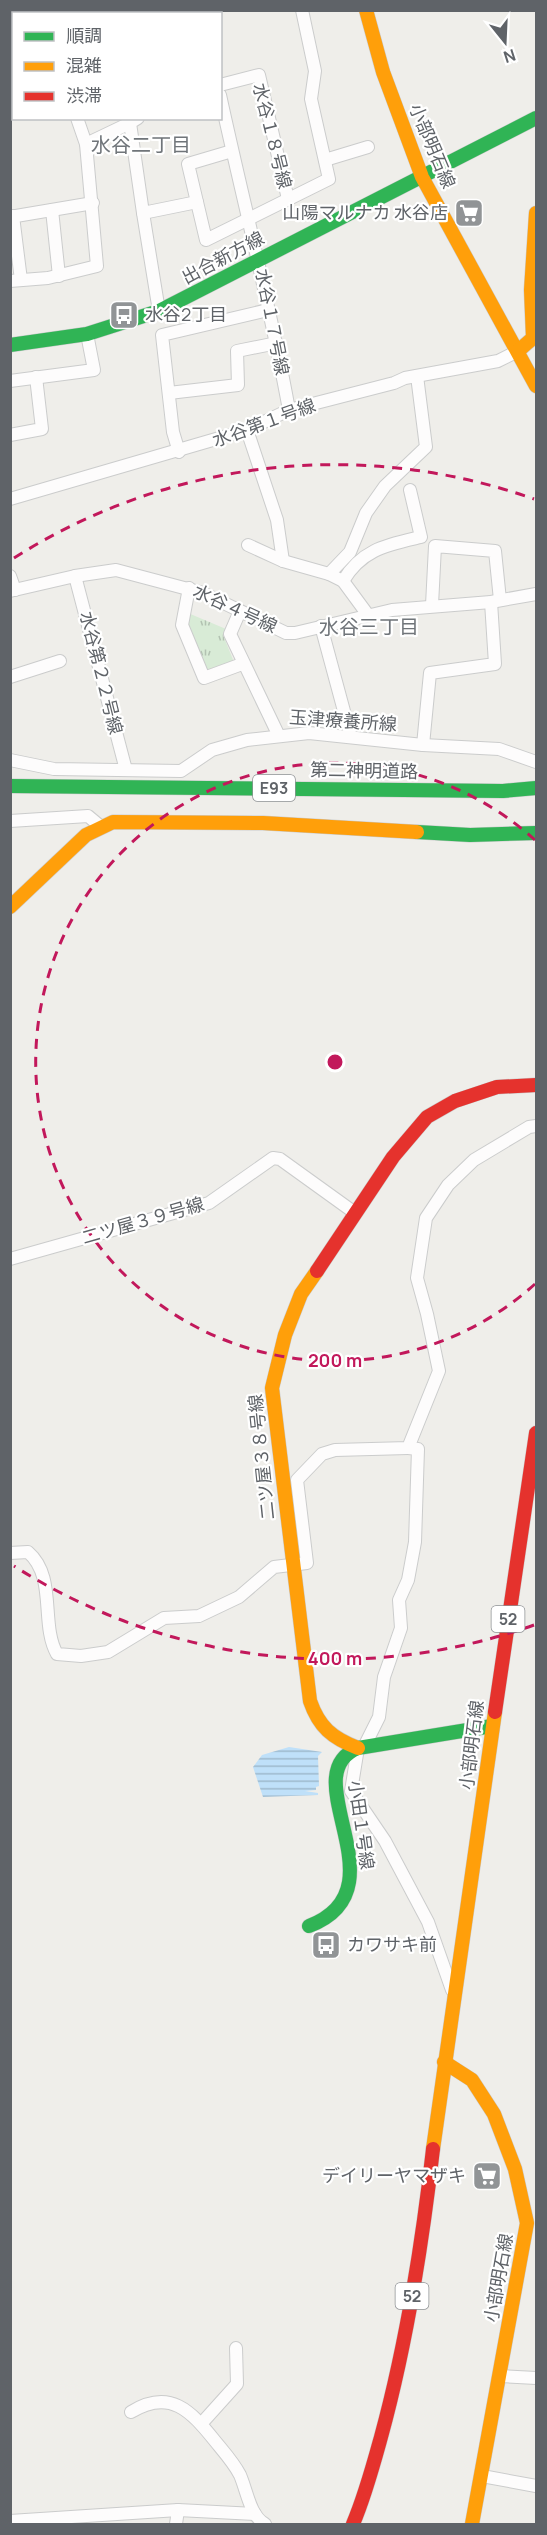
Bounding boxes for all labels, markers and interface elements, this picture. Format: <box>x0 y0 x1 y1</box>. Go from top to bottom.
legend <box>12 12 222 120</box>
north arrow <box>475 12 535 72</box>
text: 順調 <box>66 23 102 47</box>
text: N <box>501 44 519 69</box>
text: 混雑 <box>66 53 102 77</box>
street label: 水谷１８号線 <box>248 80 298 191</box>
text: 渋滞 <box>66 83 102 107</box>
street label: 小部明石線 <box>404 99 462 192</box>
district label: 水谷二丁目 <box>91 131 191 158</box>
supermarket icon: 山陽マルナカ 水谷店 <box>453 197 485 229</box>
place label: 山陽マルナカ 水谷店 <box>282 200 448 224</box>
street label: 出合新方線 <box>177 225 268 289</box>
street label: 水谷１７号線 <box>251 267 295 377</box>
bus stop icon: 水谷2丁目 <box>108 299 140 331</box>
place label: 水谷2丁目 <box>145 302 227 326</box>
street label: 水谷第１号線 <box>209 392 319 452</box>
street label: 水谷４号線 <box>190 578 281 638</box>
street label: 水谷第２２号線 <box>75 609 129 737</box>
district label: 水谷三丁目 <box>319 613 419 640</box>
street label: 玉津療養所線 <box>288 704 398 736</box>
street label: 第二神明道路 <box>310 757 418 783</box>
road number: E93 <box>253 775 295 801</box>
centre of rings <box>325 1052 345 1072</box>
street label: 二ツ屋３９号線 <box>79 1191 207 1249</box>
text: 200 m <box>308 1348 362 1372</box>
street label: 二ツ屋３８号線 <box>242 1393 280 1521</box>
road number: 52 <box>492 1606 524 1632</box>
text: 400 m <box>308 1646 362 1670</box>
street label: 小部明石線 <box>454 1699 488 1791</box>
street label: 小田１号線 <box>344 1779 380 1871</box>
bus stop icon: カワサキ前 <box>310 1929 342 1961</box>
place label: カワサキ前 <box>347 1932 437 1956</box>
supermarket icon: デイリーヤマザキ <box>471 2160 503 2192</box>
place label: デイリーヤマザキ <box>322 2163 466 2187</box>
street label: 小部明石線 <box>478 2231 518 2324</box>
road number: 52 <box>396 2283 428 2309</box>

